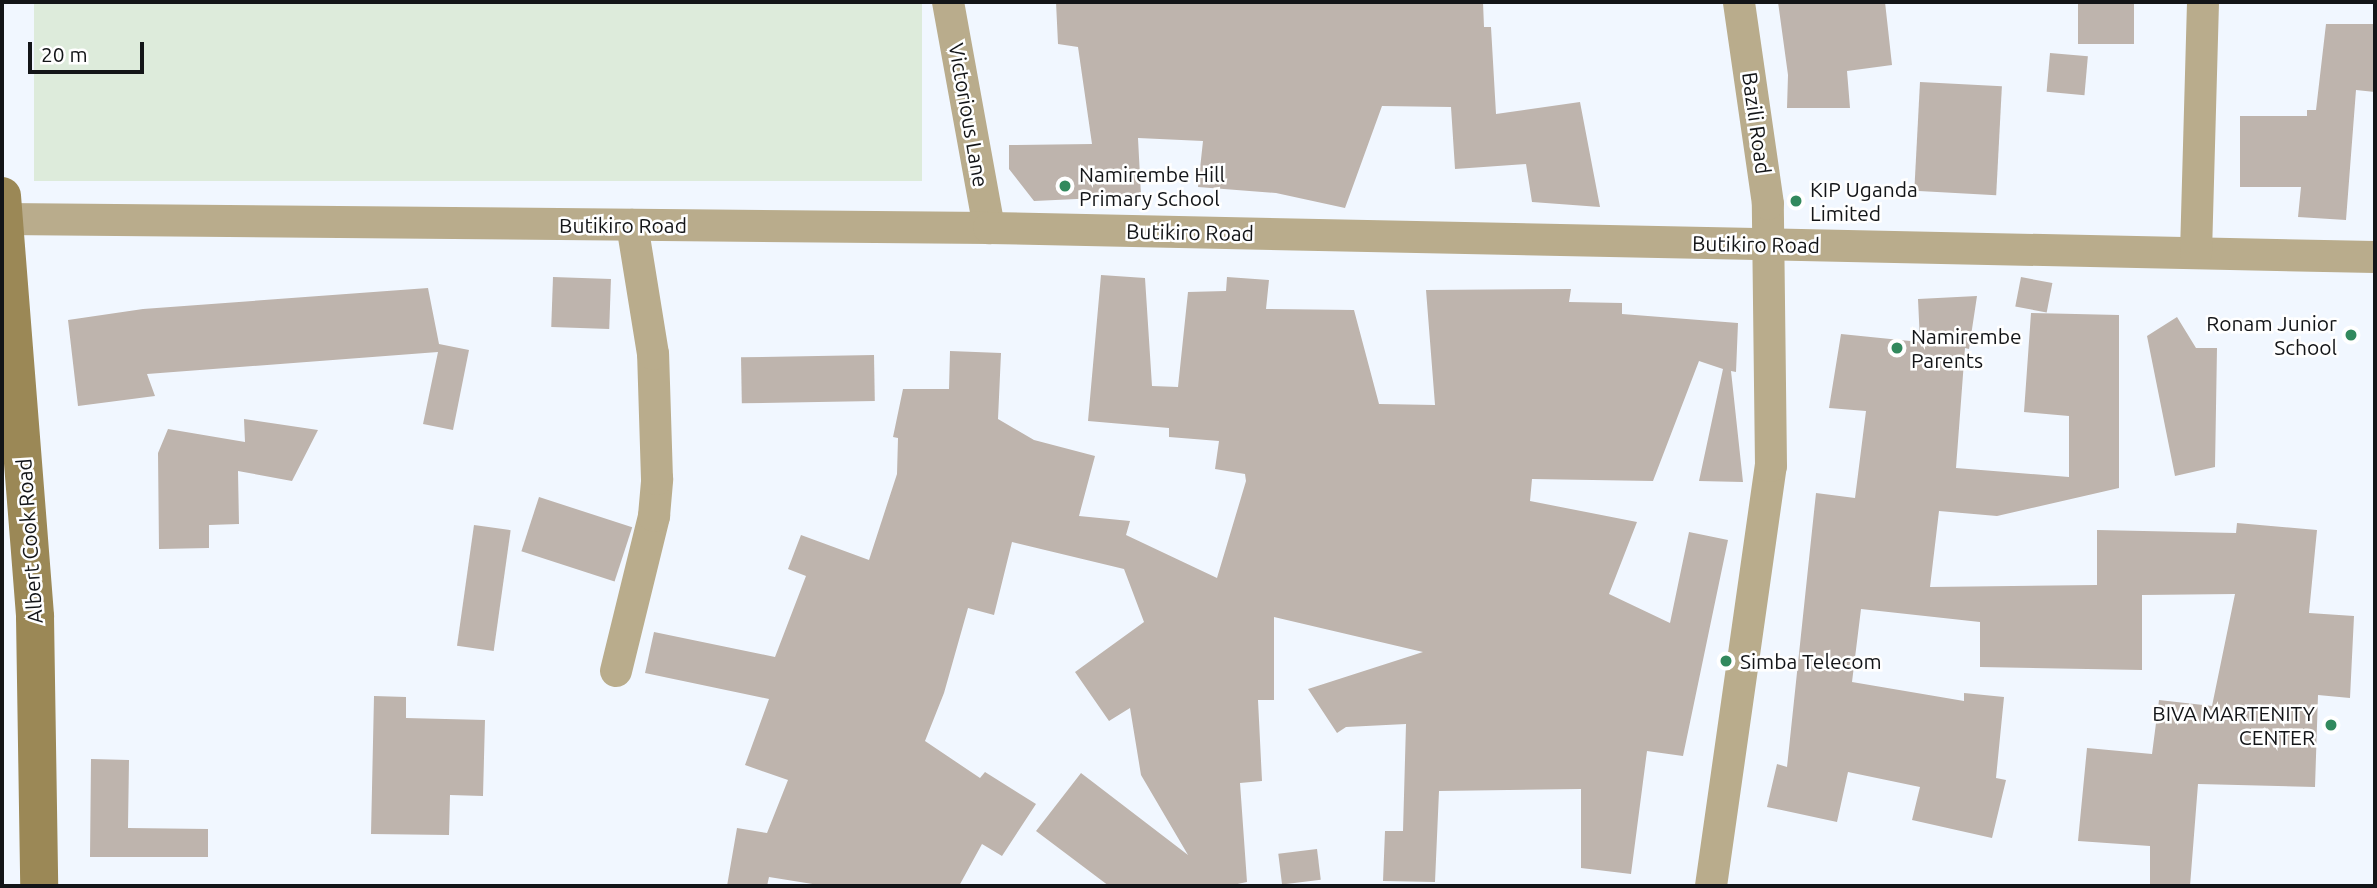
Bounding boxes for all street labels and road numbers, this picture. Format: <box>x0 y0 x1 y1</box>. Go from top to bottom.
street label: Victorious Lane <box>944 41 994 189</box>
street label: Bazili Road <box>1737 70 1777 176</box>
street label: Butikiro Road <box>559 212 687 238</box>
street label: Butikiro Road <box>1126 218 1254 246</box>
street label: Butikiro Road <box>1692 230 1820 258</box>
street label: Albert Cook Road <box>11 458 47 624</box>

